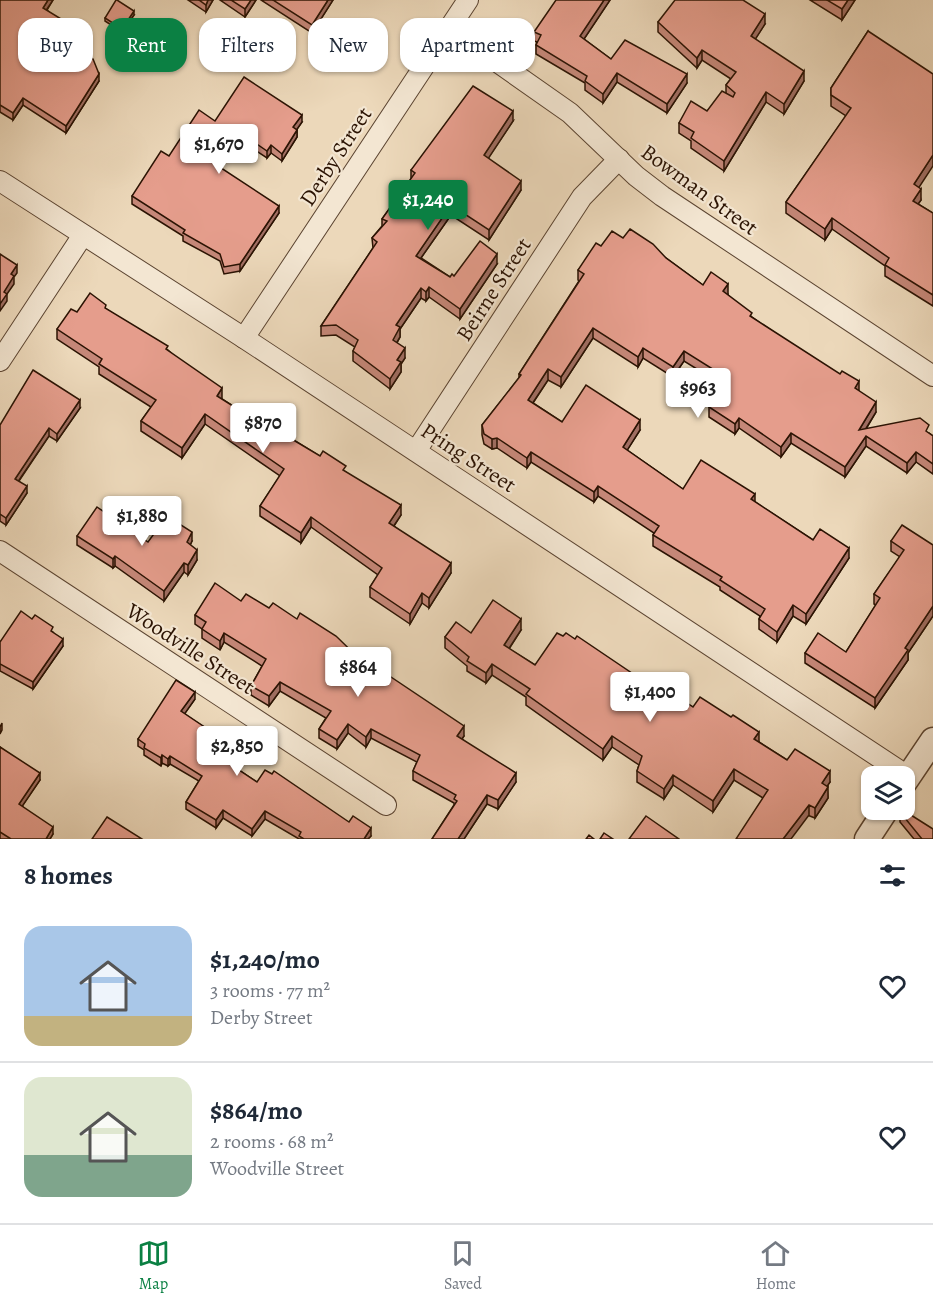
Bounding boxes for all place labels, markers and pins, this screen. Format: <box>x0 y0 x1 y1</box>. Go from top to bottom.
pin: $1,670 <box>170 124 268 175</box>
pin: $1,240 <box>379 180 477 231</box>
pin: $963 <box>662 368 734 419</box>
pin: $870 <box>227 403 299 454</box>
pin: $1,880 <box>93 496 191 547</box>
pin: $864 <box>322 647 394 698</box>
pin: $1,400 <box>601 672 699 723</box>
pin: $2,850 <box>188 726 286 777</box>

